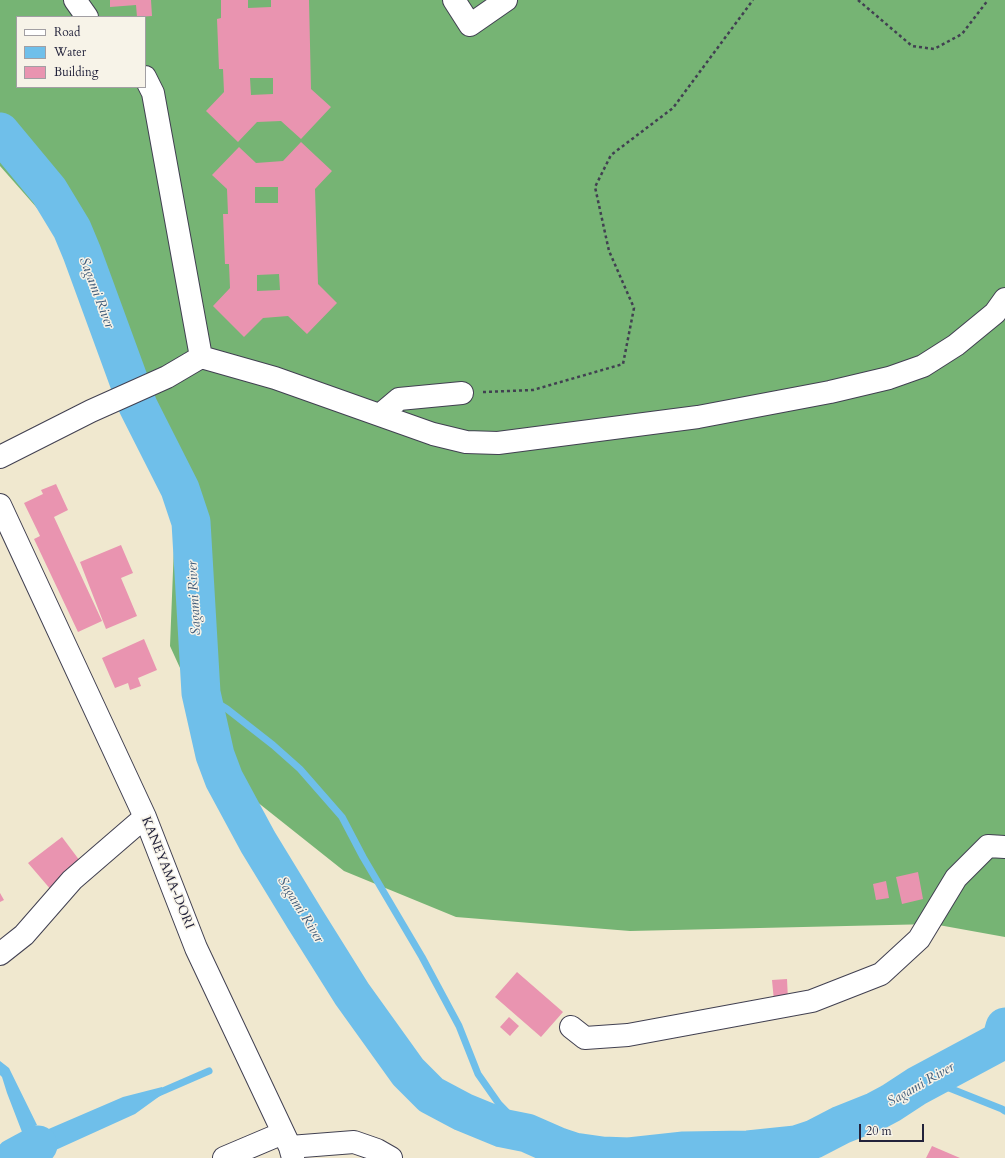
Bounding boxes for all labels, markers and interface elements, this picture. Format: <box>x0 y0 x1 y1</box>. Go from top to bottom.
legend <box>16 16 146 88</box>
text: Road <box>54 24 80 40</box>
text: Water <box>54 44 86 60</box>
text: Building <box>54 64 98 80</box>
water label: Sagami River <box>75 255 117 331</box>
water label: Sagami River <box>185 560 205 636</box>
street label: KANEYAMA-DORI <box>137 815 197 931</box>
water label: Sagami River <box>273 874 327 946</box>
water label: Sagami River <box>885 1059 957 1111</box>
scale bar <box>861 1116 926 1142</box>
text: 20 m <box>866 1123 892 1139</box>

